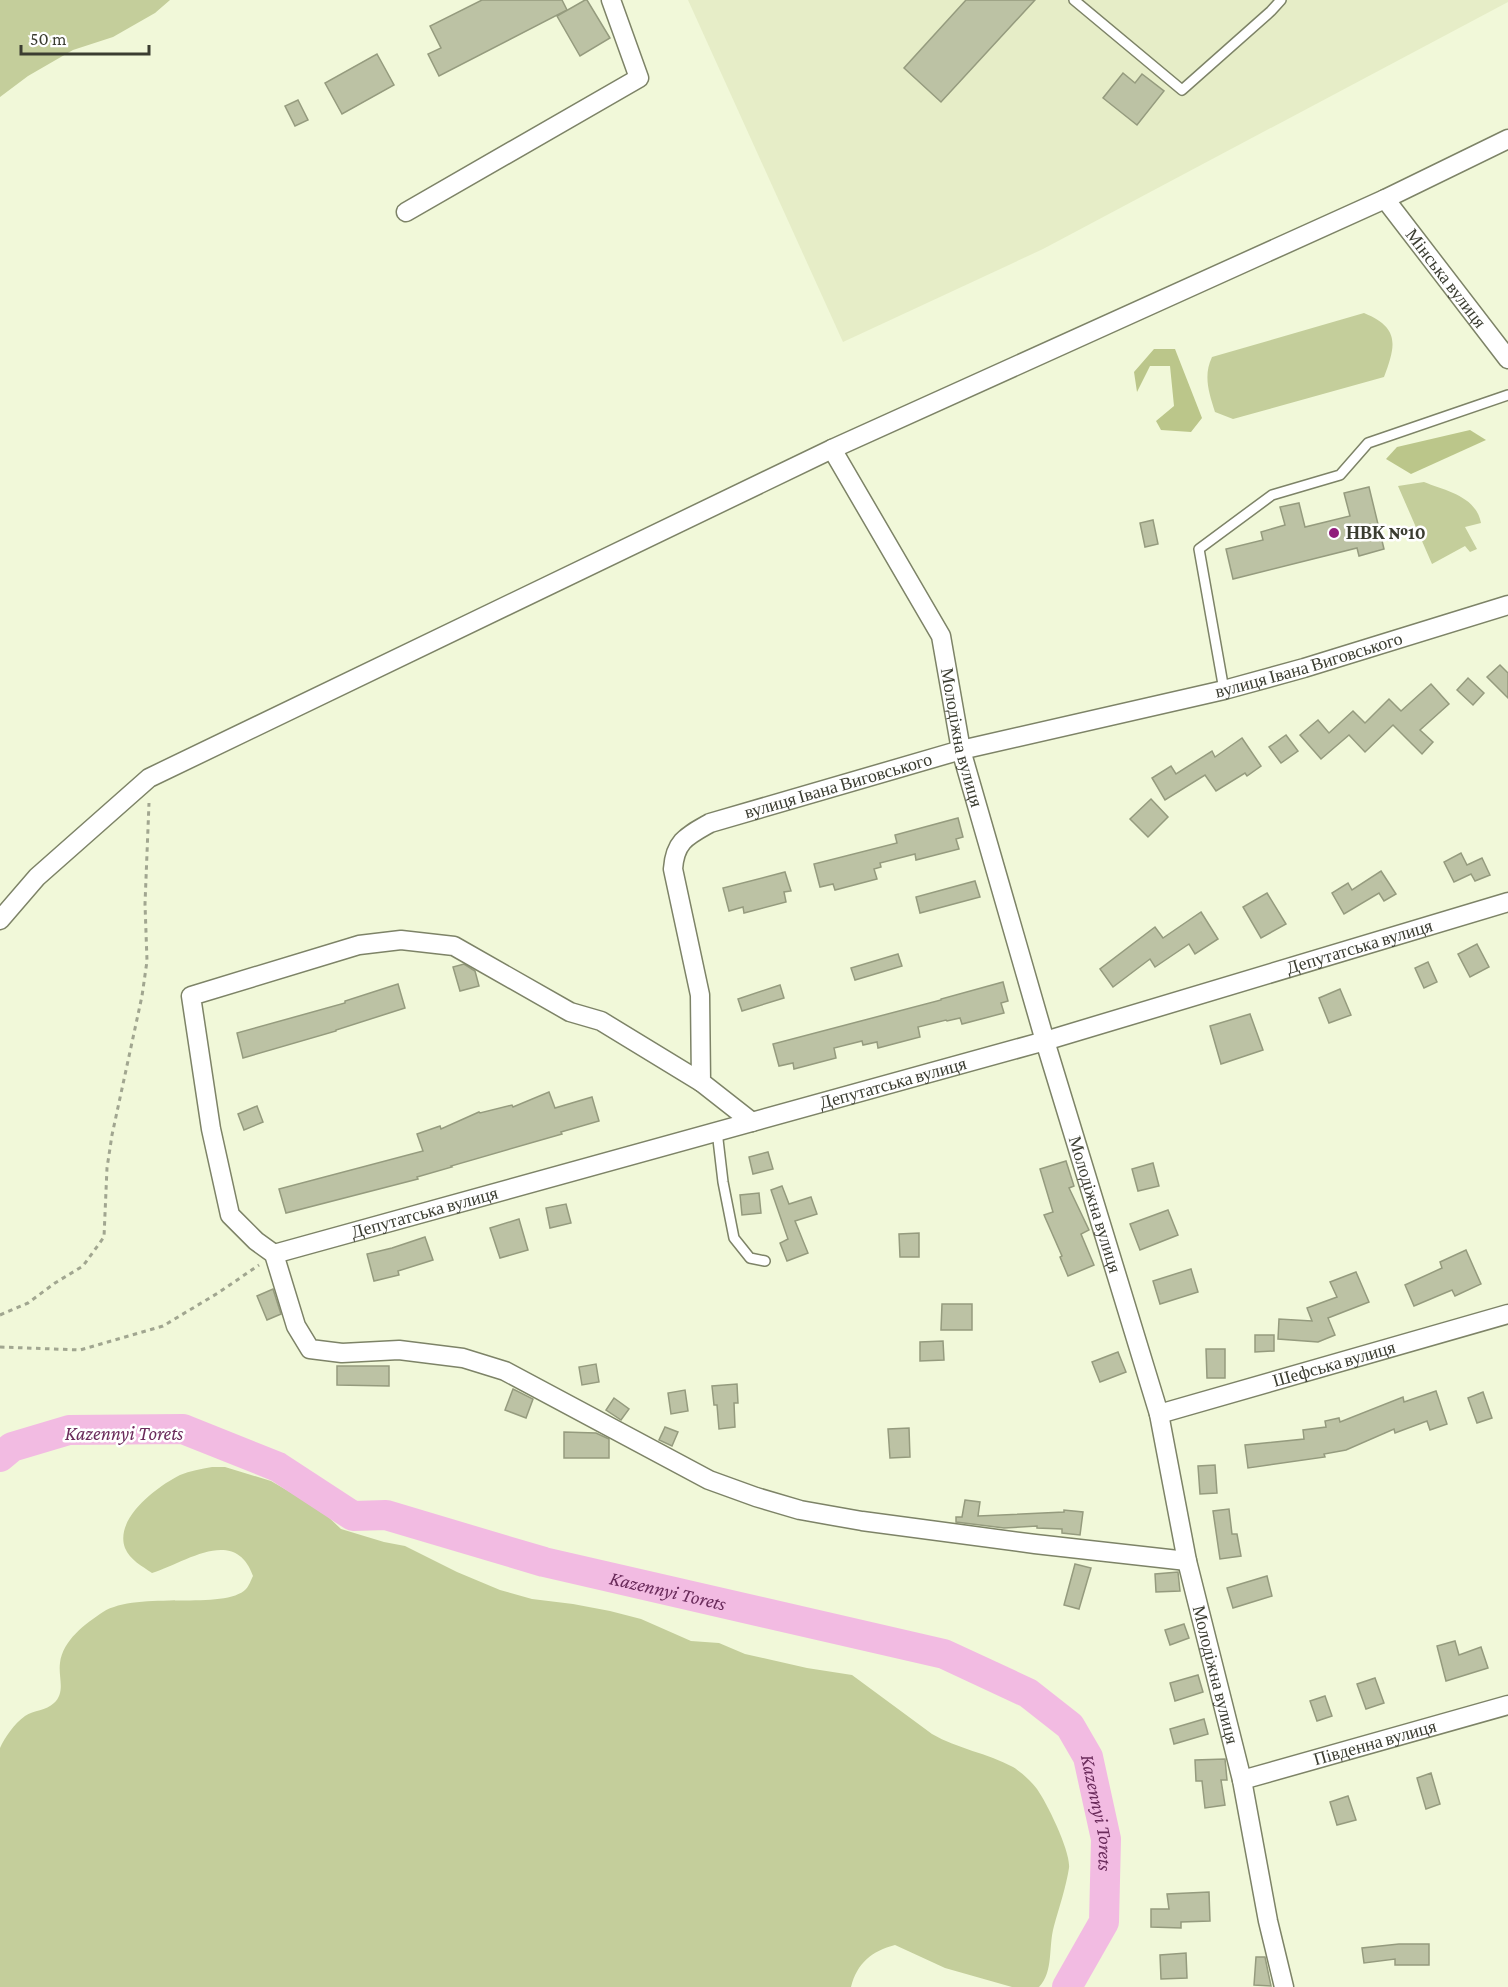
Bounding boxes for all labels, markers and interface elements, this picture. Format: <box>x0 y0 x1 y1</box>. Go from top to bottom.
scale bar <box>21 18 148 56</box>
text: 50 m <box>30 29 67 49</box>
street label: Мінська вулиця <box>1402 225 1490 332</box>
place label: НВК №10 <box>1346 523 1426 543</box>
marker: НВК №10 <box>1327 526 1341 540</box>
street label: вулиця Івана Виговського <box>1213 628 1405 702</box>
street label: Молодіжна вулиця <box>937 666 987 809</box>
street label: вулиця Івана Виговського <box>742 749 934 822</box>
street label: Депутатська вулиця <box>1284 915 1435 978</box>
street label: Депутатська вулиця <box>817 1053 969 1113</box>
street label: Молодіжна вулиця <box>1065 1134 1125 1275</box>
street label: Депутатська вулиця <box>349 1183 500 1242</box>
street label: Шефська вулиця <box>1270 1337 1398 1391</box>
water label: Kazennyi Torets <box>65 1422 184 1445</box>
water label: Kazennyi Torets <box>608 1566 729 1615</box>
street label: Молодіжна вулиця <box>1189 1603 1243 1746</box>
street label: Південна вулиця <box>1311 1716 1438 1769</box>
water label: Kazennyi Torets <box>1077 1752 1117 1872</box>

